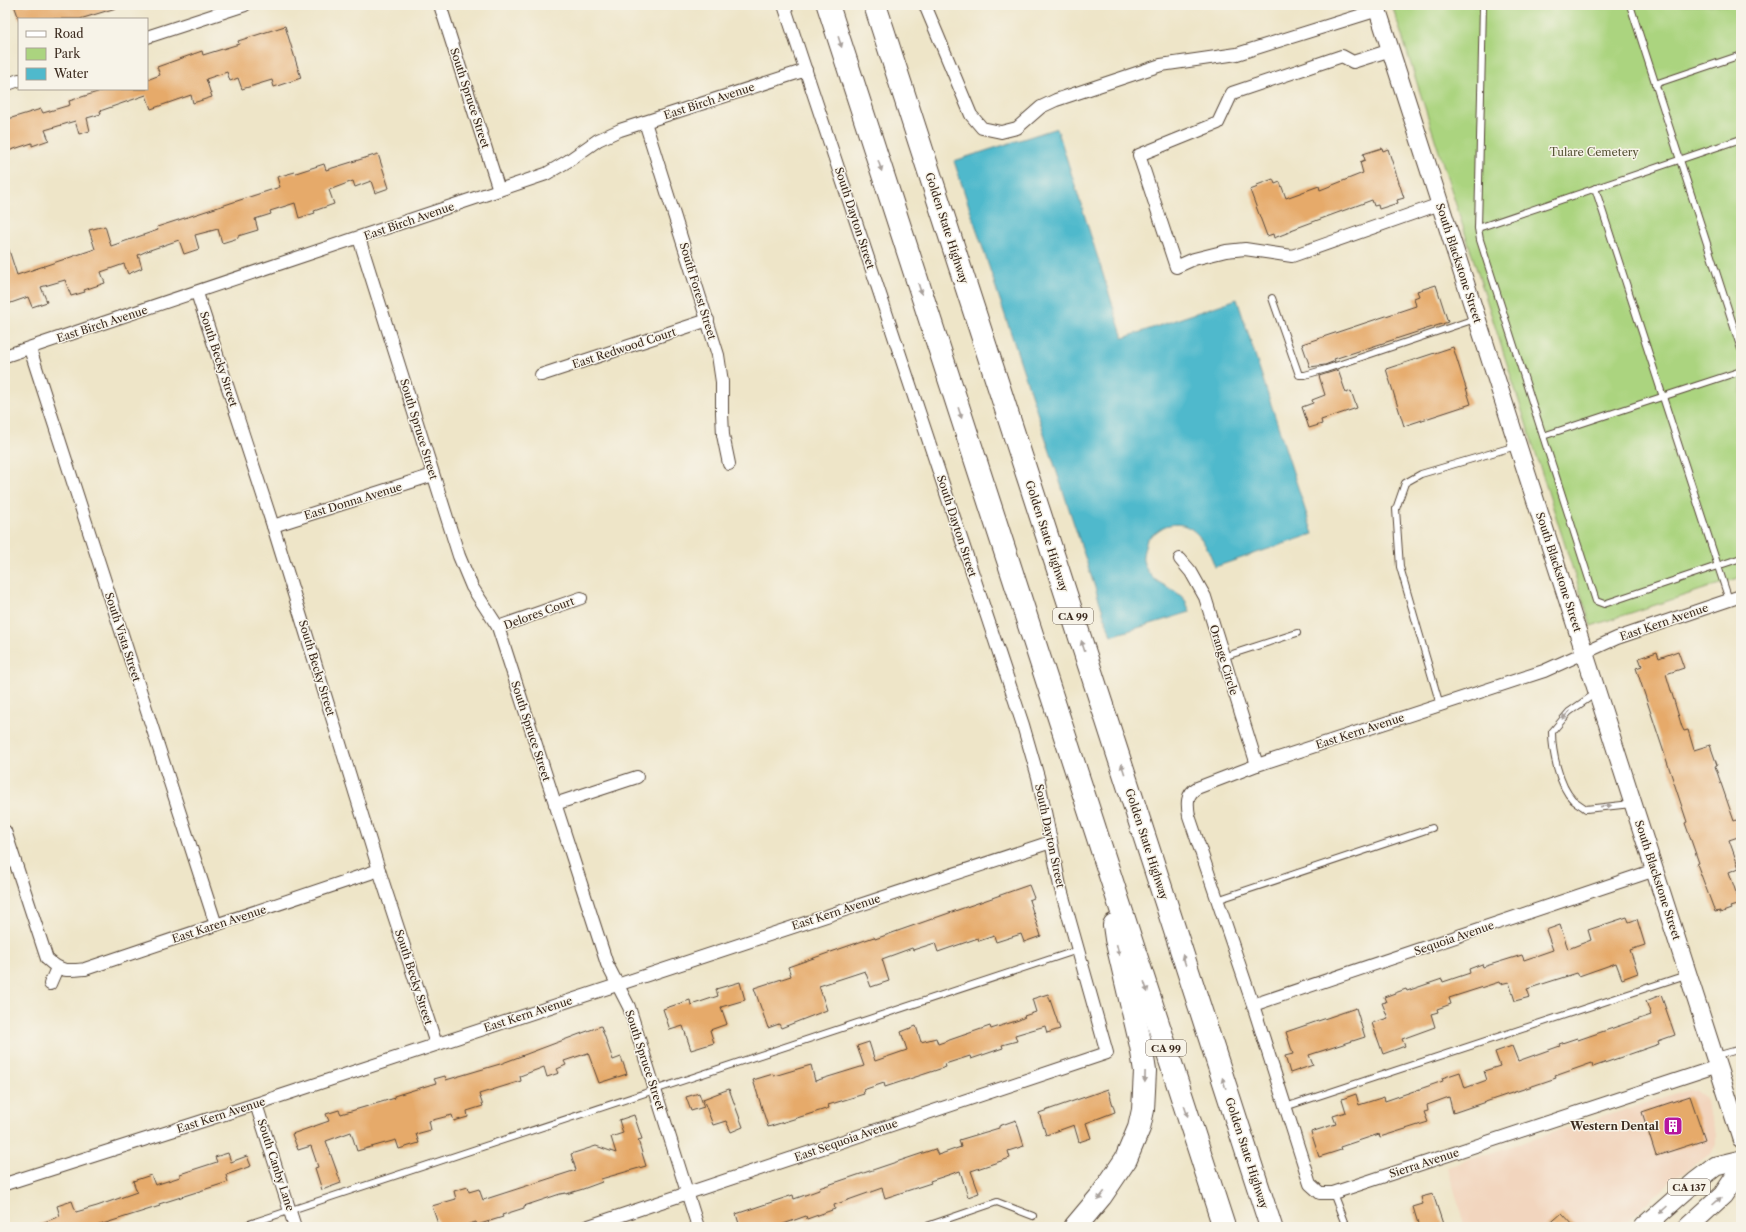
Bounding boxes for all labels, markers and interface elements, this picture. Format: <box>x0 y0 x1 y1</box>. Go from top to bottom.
legend <box>18 18 148 90</box>
text: Road <box>54 26 84 41</box>
one-way arrow <box>837 36 843 48</box>
text: Park <box>54 46 81 61</box>
street label: South Spruce Street <box>447 46 493 150</box>
text: Water <box>53 66 88 81</box>
street label: East Birch Avenue <box>662 80 756 122</box>
park label: Tulare Cemetery <box>1549 145 1639 159</box>
one-way arrow <box>877 160 883 172</box>
street label: South Dayton Street <box>832 165 878 271</box>
street label: Golden State Highway <box>922 170 972 286</box>
street label: East Birch Avenue <box>362 199 456 243</box>
street label: South Blackstone Street <box>1433 201 1485 325</box>
street label: South Forest Street <box>677 241 719 341</box>
one-way arrow <box>917 284 923 296</box>
street label: East Birch Avenue <box>55 303 149 345</box>
street label: South Becky Street <box>197 310 241 409</box>
street label: East Redwood Court <box>570 325 678 371</box>
street label: South Spruce Street <box>397 377 441 481</box>
one-way arrow <box>958 408 964 420</box>
street label: South Dayton Street <box>934 473 980 579</box>
street label: Golden State Highway <box>1022 478 1072 594</box>
street label: East Donna Avenue <box>302 479 404 523</box>
street label: South Blackstone Street <box>1533 510 1585 634</box>
street label: South Vista Street <box>102 591 144 684</box>
street label: Delores Court <box>502 594 576 632</box>
street label: East Kern Avenue <box>1618 600 1710 644</box>
road number: CA 99 <box>1053 608 1093 624</box>
street label: South Becky Street <box>296 618 338 718</box>
street label: Orange Circle <box>1207 623 1241 697</box>
one-way arrow <box>1079 639 1085 651</box>
street label: South Spruce Street <box>508 679 554 783</box>
street label: East Kern Avenue <box>1314 710 1406 752</box>
one-way arrow <box>1562 710 1571 720</box>
one-way arrow <box>1119 763 1125 775</box>
street label: South Dayton Street <box>1032 783 1068 889</box>
street label: Golden State Highway <box>1122 786 1172 902</box>
one-way arrow <box>1600 803 1612 810</box>
street label: South Blackstone Street <box>1632 818 1684 942</box>
street label: East Kern Avenue <box>790 891 882 933</box>
street label: East Karen Avenue <box>170 902 268 946</box>
street label: Sequoia Avenue <box>1412 918 1496 958</box>
street label: South Becky Street <box>392 928 436 1027</box>
one-way arrow <box>1116 944 1122 956</box>
one-way arrow <box>1181 953 1187 965</box>
one-way arrow <box>1143 981 1149 993</box>
street label: East Kern Avenue <box>482 993 574 1035</box>
street label: South Spruce Street <box>622 1008 668 1112</box>
road number: CA 99 <box>1146 1040 1186 1056</box>
one-way arrow <box>1142 1071 1148 1084</box>
one-way arrow <box>1221 1077 1227 1089</box>
street label: East Kern Avenue <box>175 1094 267 1136</box>
street label: Golden State Highway <box>1222 1095 1272 1211</box>
one-way arrow <box>1183 1105 1189 1117</box>
building icon: Western Dental <box>1662 1115 1684 1137</box>
street label: East Sequoia Avenue <box>792 1116 900 1164</box>
street label: South Canby Lane <box>254 1117 298 1213</box>
place label: Western Dental <box>1569 1119 1659 1133</box>
street label: Sierra Avenue <box>1387 1145 1461 1181</box>
road number: CA 137 <box>1668 1179 1710 1195</box>
one-way arrow <box>1096 1190 1105 1201</box>
one-way arrow <box>1712 1196 1722 1205</box>
one-way arrow <box>1658 1205 1667 1214</box>

